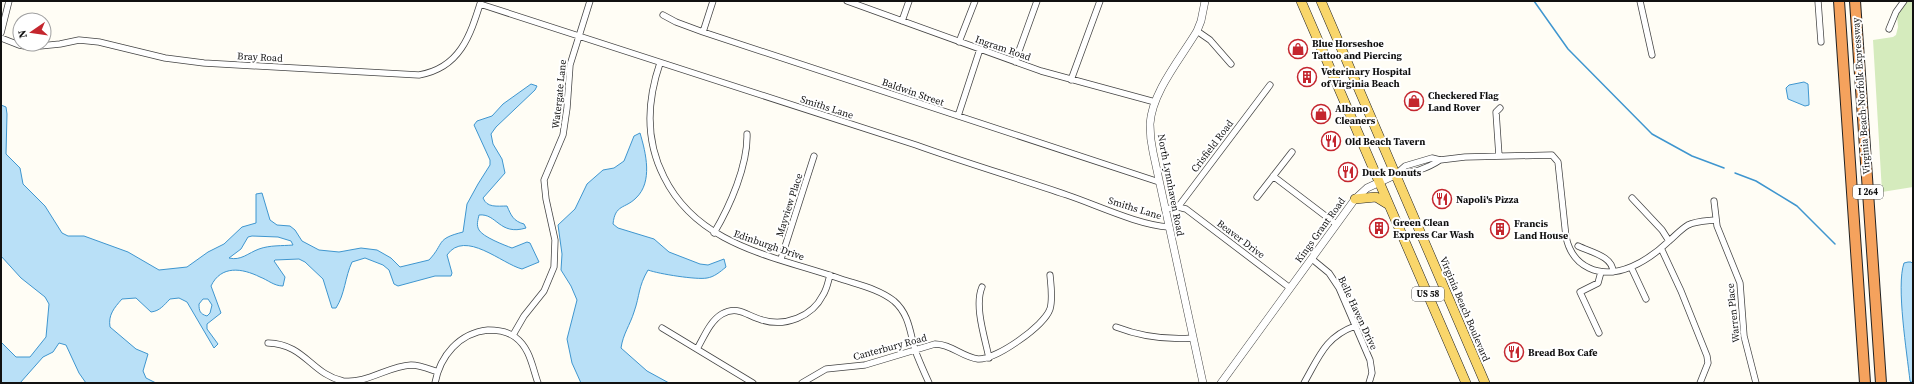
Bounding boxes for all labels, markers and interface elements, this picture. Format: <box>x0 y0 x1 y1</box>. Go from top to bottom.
north arrow <box>12 12 52 52</box>
street label: Virginia Beach-Norfolk Expressway <box>1849 16 1873 175</box>
text: N <box>15 29 31 40</box>
street label: Ingram Road <box>973 32 1033 64</box>
place label: Blue Horseshoe Tattoo and Piercing <box>1312 37 1403 62</box>
shop icon: Blue Horseshoe Tattoo and Piercing <box>1287 38 1309 60</box>
street label: Bray Road <box>237 49 283 65</box>
street label: Watergate Lane <box>549 59 569 129</box>
place label: Veterinary Hospital of Virginia Beach <box>1321 65 1411 90</box>
building icon: Veterinary Hospital of Virginia Beach <box>1296 66 1318 88</box>
street label: Baldwin Street <box>880 75 946 109</box>
place label: Checkered Flag Land Rover <box>1428 89 1499 114</box>
shop icon: Checkered Flag Land Rover <box>1403 90 1425 112</box>
street label: Smiths Lane <box>799 92 855 122</box>
place label: Albano Cleaners <box>1335 102 1376 127</box>
shop icon: Albano Cleaners <box>1310 103 1332 125</box>
street label: Crisfield Road <box>1188 117 1236 175</box>
restaurant icon: Old Beach Tavern <box>1320 130 1342 152</box>
street label: North Lynnhaven Road <box>1155 133 1187 237</box>
place label: Old Beach Tavern <box>1345 135 1425 148</box>
restaurant icon: Duck Donuts <box>1337 161 1359 183</box>
place label: Duck Donuts <box>1362 166 1422 179</box>
street label: Mayview Place <box>773 172 805 238</box>
road number: I 264 <box>1853 185 1883 199</box>
restaurant icon: Napoli's Pizza <box>1431 188 1453 210</box>
place label: Napoli's Pizza <box>1456 193 1519 206</box>
street label: Smiths Lane <box>1107 194 1163 222</box>
street label: Kings Grant Road <box>1292 194 1348 265</box>
place label: Green Clean Express Car Wash <box>1393 216 1474 241</box>
street label: Beaver Drive <box>1214 217 1268 261</box>
building icon: Green Clean Express Car Wash <box>1368 217 1390 239</box>
place label: Francis Land House <box>1514 217 1568 242</box>
building icon: Francis Land House <box>1489 218 1511 240</box>
street label: Edinburgh Drive <box>732 227 806 263</box>
street label: Virginia Beach Boulevard <box>1437 255 1493 364</box>
street label: Belle Haven Drive <box>1335 274 1381 352</box>
street label: Warren Place <box>1723 283 1743 343</box>
road number: US 58 <box>1412 287 1444 301</box>
street label: Canterbury Road <box>852 331 929 363</box>
restaurant icon: Bread Box Cafe <box>1503 341 1525 363</box>
place label: Bread Box Cafe <box>1528 346 1598 359</box>

